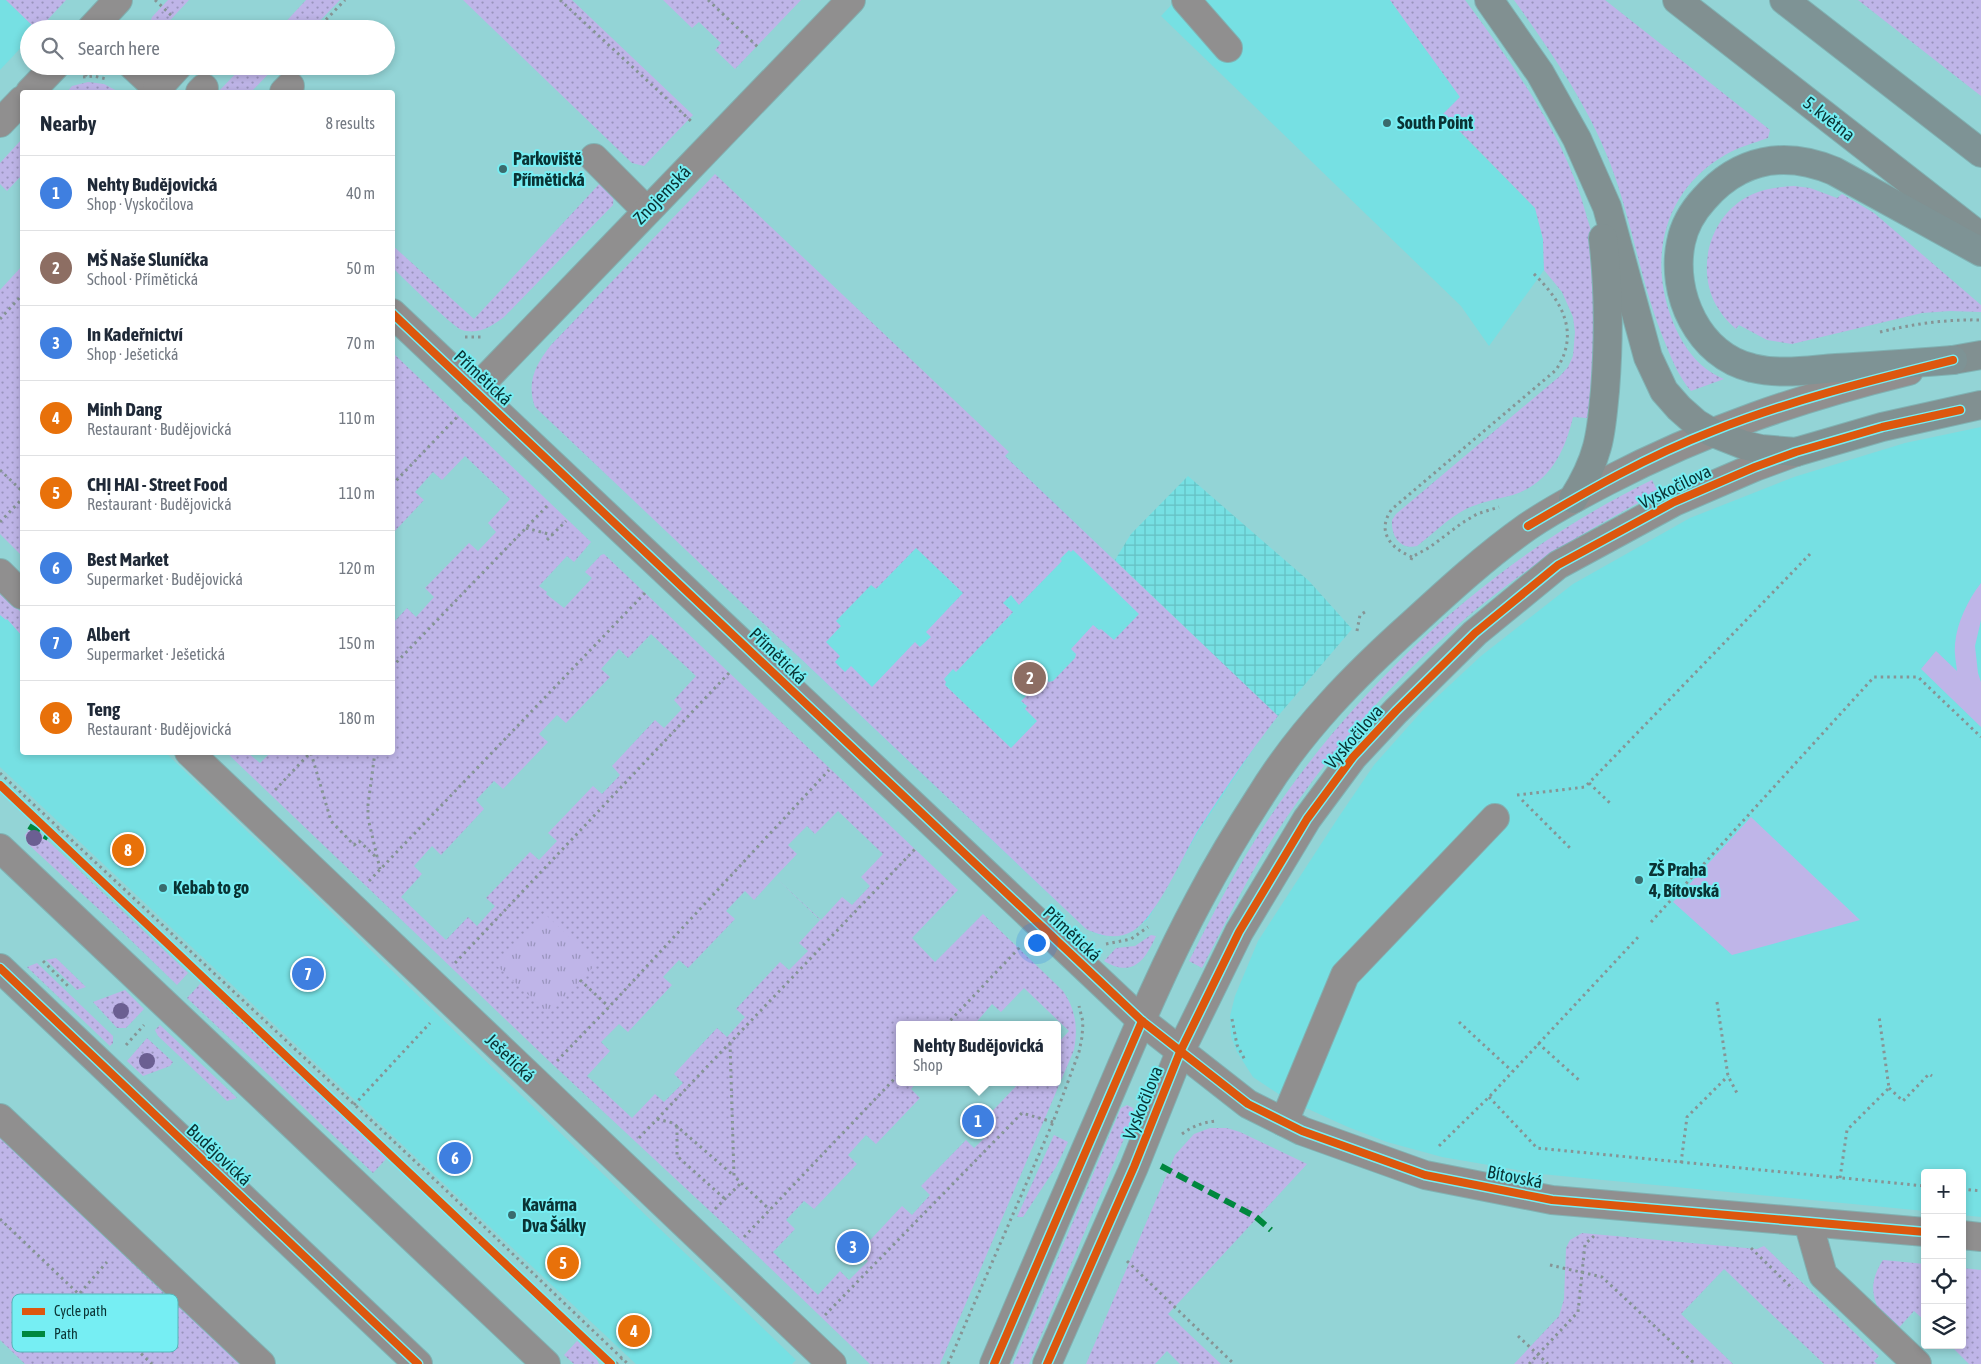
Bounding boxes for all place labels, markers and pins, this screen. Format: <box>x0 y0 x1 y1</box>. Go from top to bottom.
place label: South Point <box>1397 112 1474 133</box>
marker: South Point <box>1381 117 1393 129</box>
place label: Parkoviště Přímětická <box>513 148 585 190</box>
marker: Parkoviště Přímětická <box>497 163 509 175</box>
pin: 2 <box>1014 659 1046 697</box>
pin: 8 <box>112 831 144 869</box>
place label: ZŠ Praha 4, Bítovská <box>1648 859 1719 901</box>
marker: ZŠ Praha 4, Bítovská <box>1633 874 1645 886</box>
place label: Kebab to go <box>173 877 249 898</box>
marker: Kebab to go <box>157 882 169 894</box>
pin: 7 <box>292 955 324 993</box>
pin: 1 <box>962 1102 994 1140</box>
pin: 6 <box>439 1139 471 1177</box>
place label: Kavárna Dva Šálky <box>522 1194 587 1236</box>
marker: Kavárna Dva Šálky <box>506 1209 518 1221</box>
pin: 3 <box>837 1228 869 1266</box>
pin: 5 <box>547 1244 579 1282</box>
pin: 4 <box>618 1312 650 1350</box>

